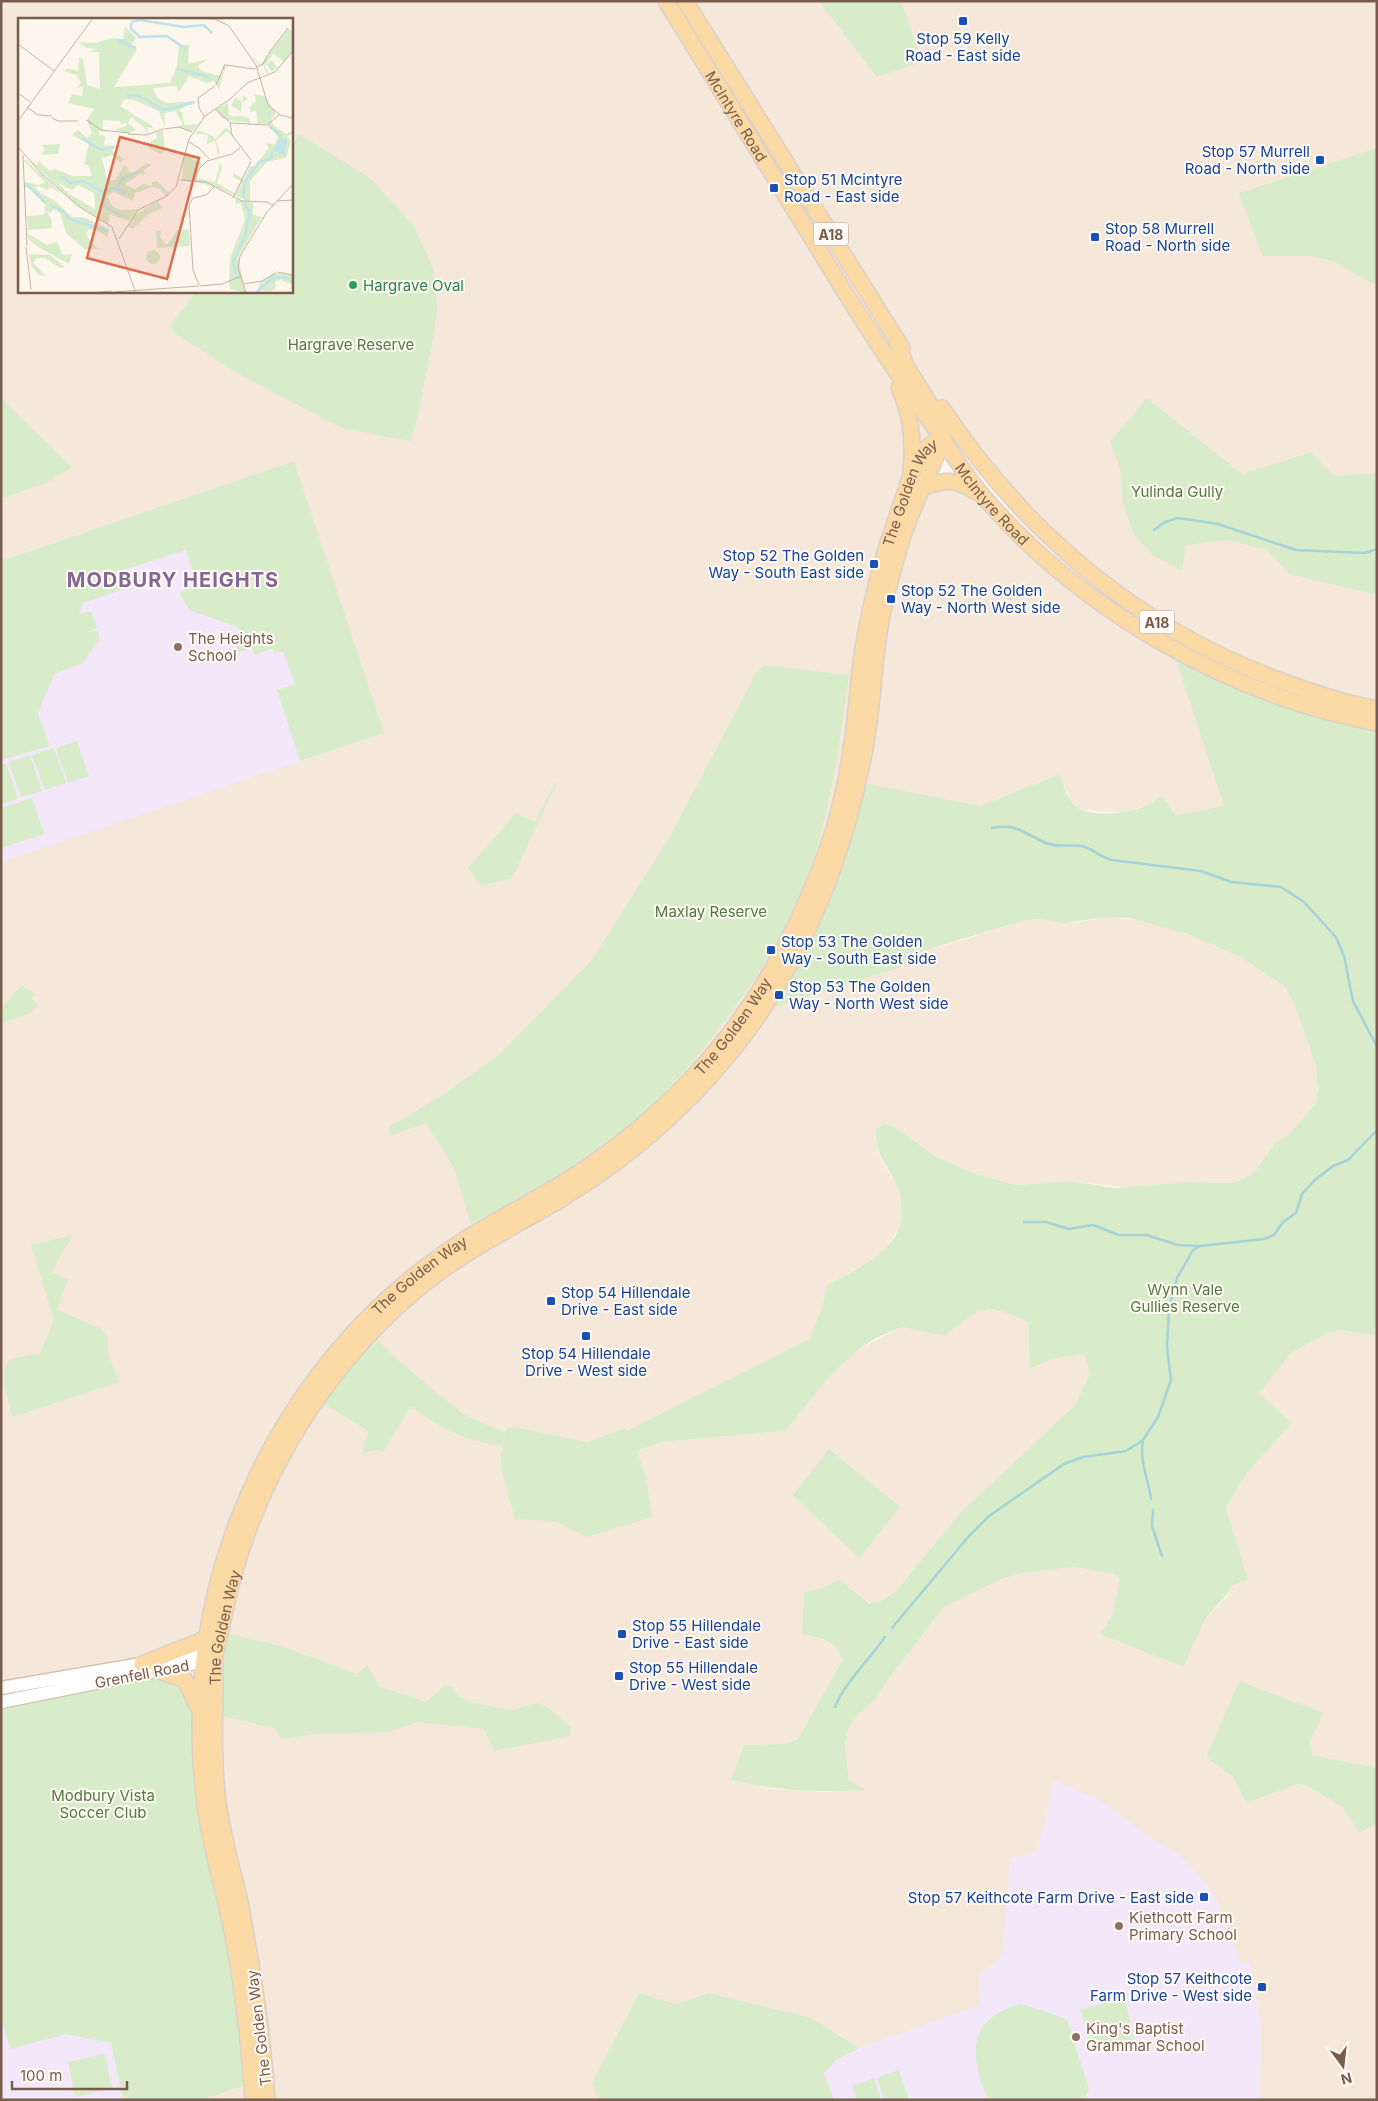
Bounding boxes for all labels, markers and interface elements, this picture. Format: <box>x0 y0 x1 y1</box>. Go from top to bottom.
marker: Stop 59 Kelly Road - East side <box>957 15 969 27</box>
inset map <box>18 18 292 292</box>
place label: Stop 59 Kelly Road - East side <box>905 29 1021 65</box>
street label: McIntyre Road <box>702 67 772 165</box>
place label: Stop 57 Murrell Road - North side <box>1185 142 1310 178</box>
marker: Stop 57 Murrell Road - North side <box>1314 154 1326 166</box>
place label: Stop 51 Mcintyre Road - East side <box>784 170 903 206</box>
marker: Stop 51 Mcintyre Road - East side <box>768 182 780 194</box>
place label: Stop 58 Murrell Road - North side <box>1105 219 1230 255</box>
road number: A18 <box>814 222 848 245</box>
marker: Stop 58 Murrell Road - North side <box>1089 231 1101 243</box>
place label: Hargrave Oval <box>363 276 464 295</box>
marker: Hargrave Oval <box>347 279 359 291</box>
park label: Hargrave Reserve <box>288 335 414 354</box>
street label: The Golden Way <box>878 433 941 549</box>
street label: McIntyre Road <box>951 459 1033 549</box>
park label: Yulinda Gully <box>1131 482 1224 501</box>
place label: Stop 52 The Golden Way - South East side <box>709 546 864 582</box>
marker: Stop 52 The Golden Way - South East side <box>868 558 880 570</box>
district label: MODBURY HEIGHTS <box>67 568 279 592</box>
place label: Stop 52 The Golden Way - North West side <box>901 581 1060 617</box>
marker: Stop 52 The Golden Way - North West side <box>885 593 897 605</box>
road number: A18 <box>1140 610 1174 634</box>
place label: The Heights School <box>188 629 274 665</box>
marker: The Heights School <box>172 641 184 653</box>
park label: Maxlay Reserve <box>655 902 767 921</box>
place label: Stop 53 The Golden Way - South East side <box>781 932 936 968</box>
marker: Stop 53 The Golden Way - South East side <box>765 944 777 956</box>
street label: The Golden Way <box>690 973 775 1079</box>
place label: Stop 53 The Golden Way - North West side <box>789 977 948 1013</box>
marker: Stop 53 The Golden Way - North West side <box>773 989 785 1001</box>
street label: The Golden Way <box>367 1231 471 1319</box>
park label: Wynn Vale Gullies Reserve <box>1130 1280 1240 1316</box>
place label: Stop 54 Hillendale Drive - East side <box>561 1283 690 1319</box>
marker: Stop 54 Hillendale Drive - East side <box>545 1295 557 1307</box>
marker: Stop 54 Hillendale Drive - West side <box>580 1330 592 1342</box>
place label: Stop 54 Hillendale Drive - West side <box>521 1344 651 1380</box>
street label: The Golden Way <box>205 1567 244 1685</box>
place label: Stop 55 Hillendale Drive - East side <box>632 1616 761 1652</box>
marker: Stop 55 Hillendale Drive - East side <box>616 1628 628 1640</box>
street label: Grenfell Road <box>93 1656 191 1692</box>
place label: Stop 55 Hillendale Drive - West side <box>629 1658 758 1694</box>
marker: Stop 55 Hillendale Drive - West side <box>613 1670 625 1682</box>
park label: Modbury Vista Soccer Club <box>51 1786 155 1822</box>
place label: Stop 57 Keithcote Farm Drive - East side <box>908 1888 1194 1907</box>
marker: Stop 57 Keithcote Farm Drive - East side <box>1198 1891 1210 1903</box>
place label: Kiethcott Farm Primary School <box>1129 1908 1237 1944</box>
marker: Kiethcott Farm Primary School <box>1113 1920 1125 1932</box>
street label: The Golden Way <box>242 1968 276 2087</box>
place label: Stop 57 Keithcote Farm Drive - West side <box>1090 1969 1252 2005</box>
marker: Stop 57 Keithcote Farm Drive - West side <box>1256 1981 1268 1993</box>
place label: King's Baptist Grammar School <box>1086 2019 1205 2055</box>
marker: King's Baptist Grammar School <box>1070 2031 1082 2043</box>
north arrow <box>1318 2041 1368 2091</box>
scale bar <box>12 2058 128 2090</box>
text: 100 m <box>20 2066 62 2085</box>
text: N <box>1339 2069 1354 2089</box>

